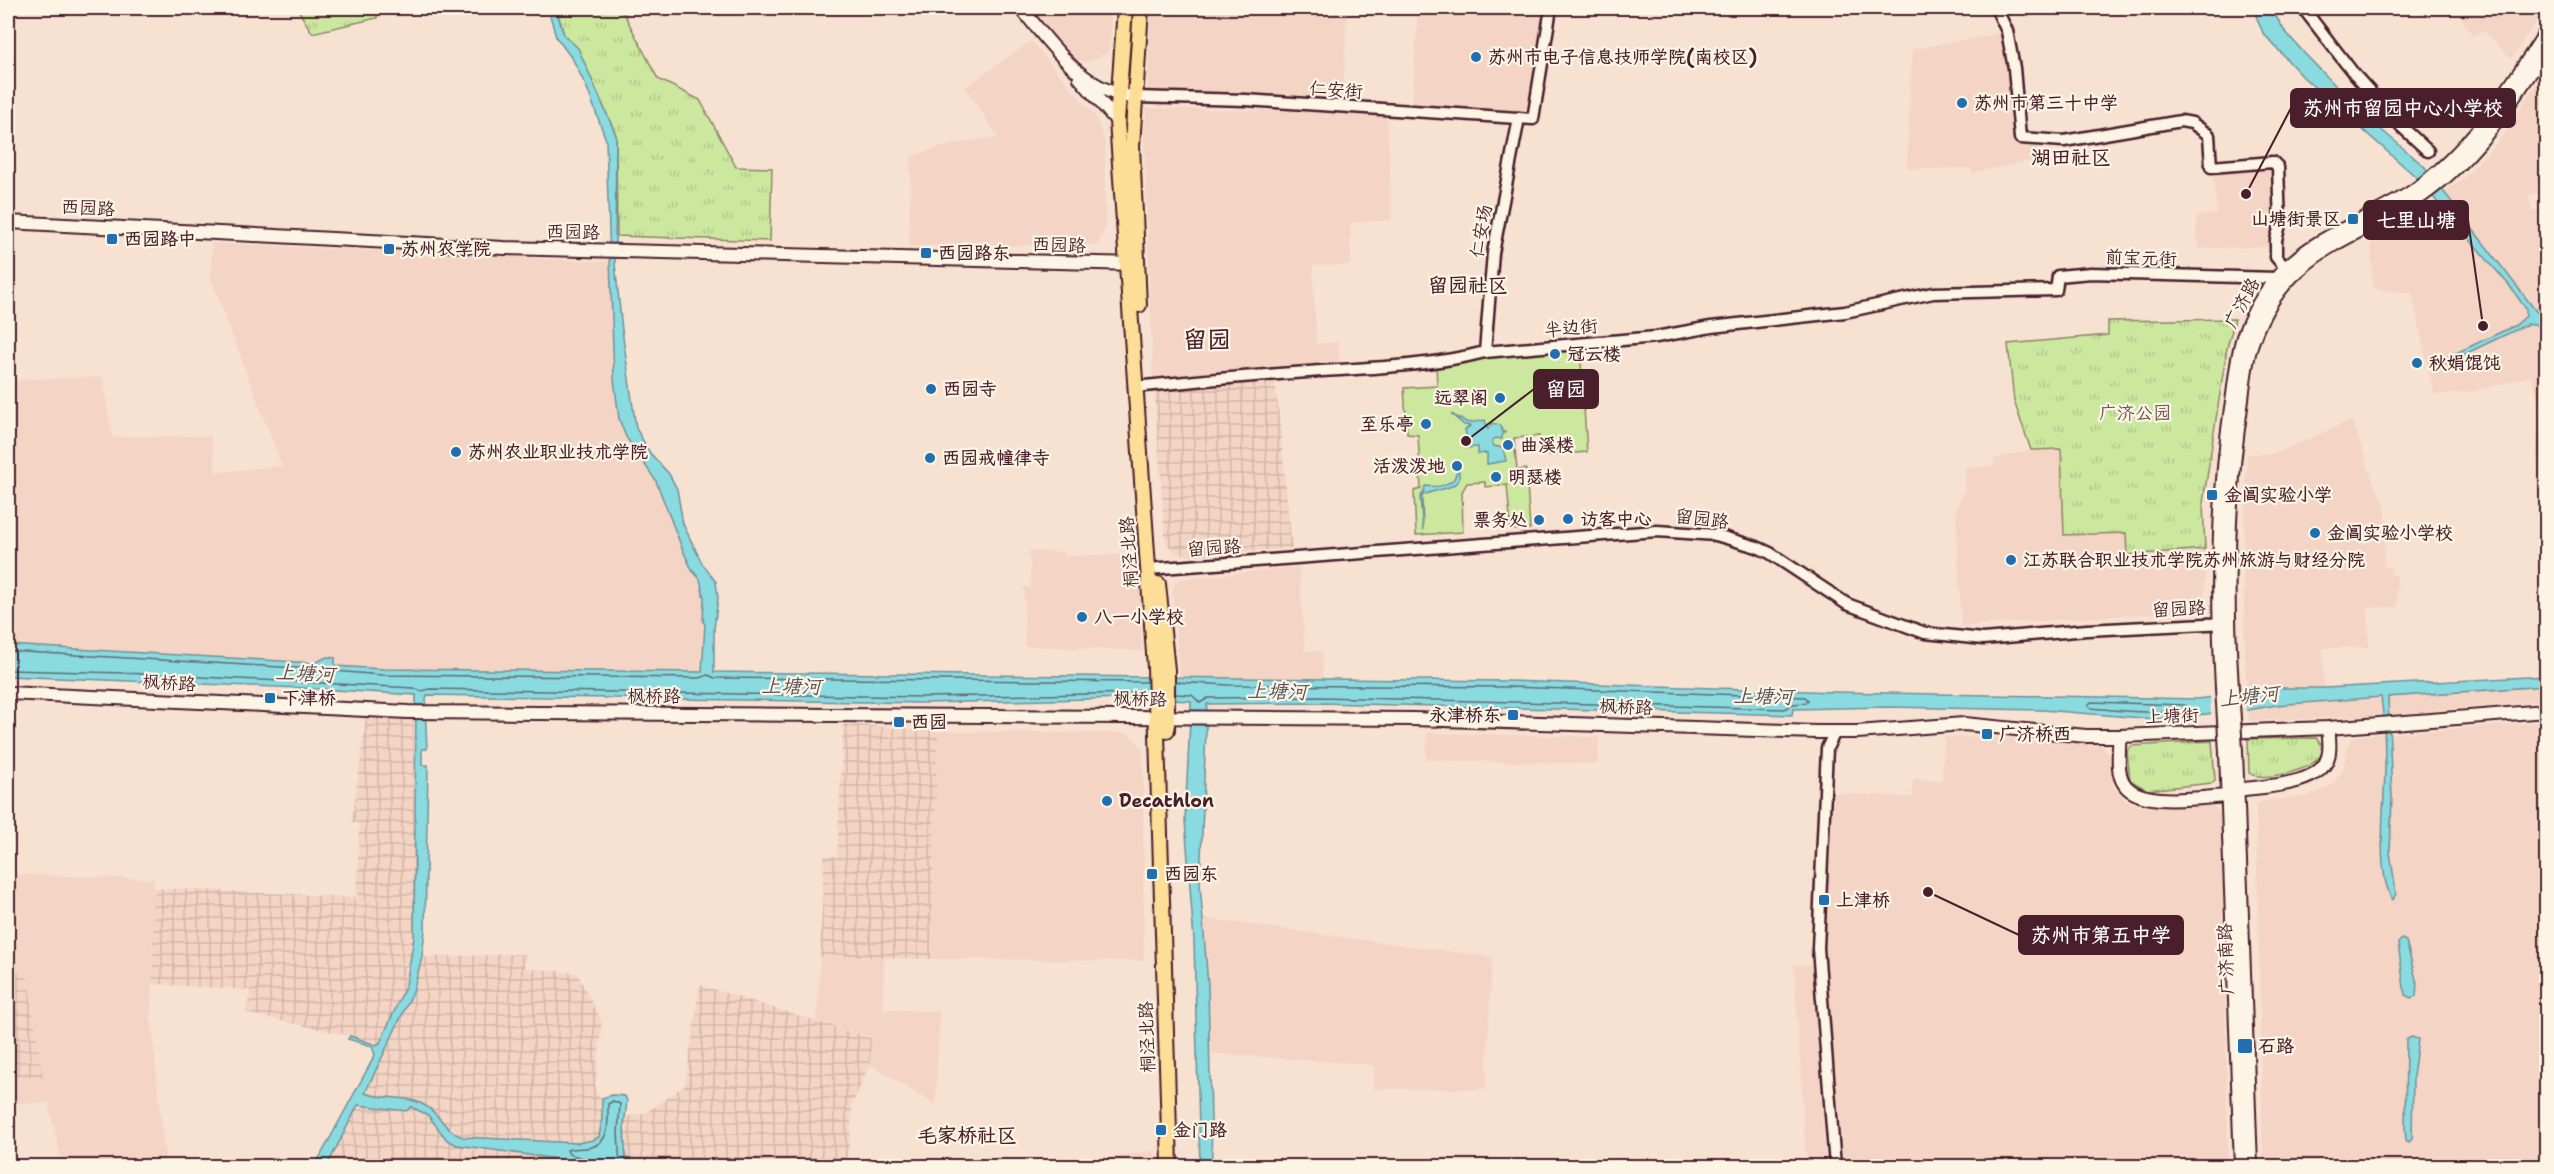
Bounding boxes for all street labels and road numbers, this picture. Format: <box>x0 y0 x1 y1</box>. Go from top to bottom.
street label: 仁安街 <box>1308 76 1364 104</box>
street label: 西园路 <box>60 195 116 221</box>
street label: 仁安场 <box>1464 202 1498 260</box>
street label: 西园路 <box>546 220 600 244</box>
street label: 西园路 <box>1032 232 1086 258</box>
street label: 前宝元街 <box>2105 245 2177 271</box>
street label: 广济路 <box>2219 274 2265 332</box>
street label: 半边街 <box>1543 314 1599 342</box>
street label: 留园路 <box>1674 504 1730 534</box>
street label: 桐泾北路 <box>1115 515 1143 589</box>
street label: 留园路 <box>1186 534 1242 562</box>
street label: 留园路 <box>2151 596 2207 622</box>
street label: 枫桥路 <box>141 670 197 696</box>
street label: 枫桥路 <box>627 684 681 708</box>
street label: 枫桥路 <box>1113 687 1167 711</box>
street label: 枫桥路 <box>1599 694 1653 720</box>
street label: 上塘街 <box>2145 703 2199 729</box>
street label: 广济南路 <box>2213 923 2239 995</box>
street label: 桐泾北路 <box>1134 1001 1160 1073</box>

